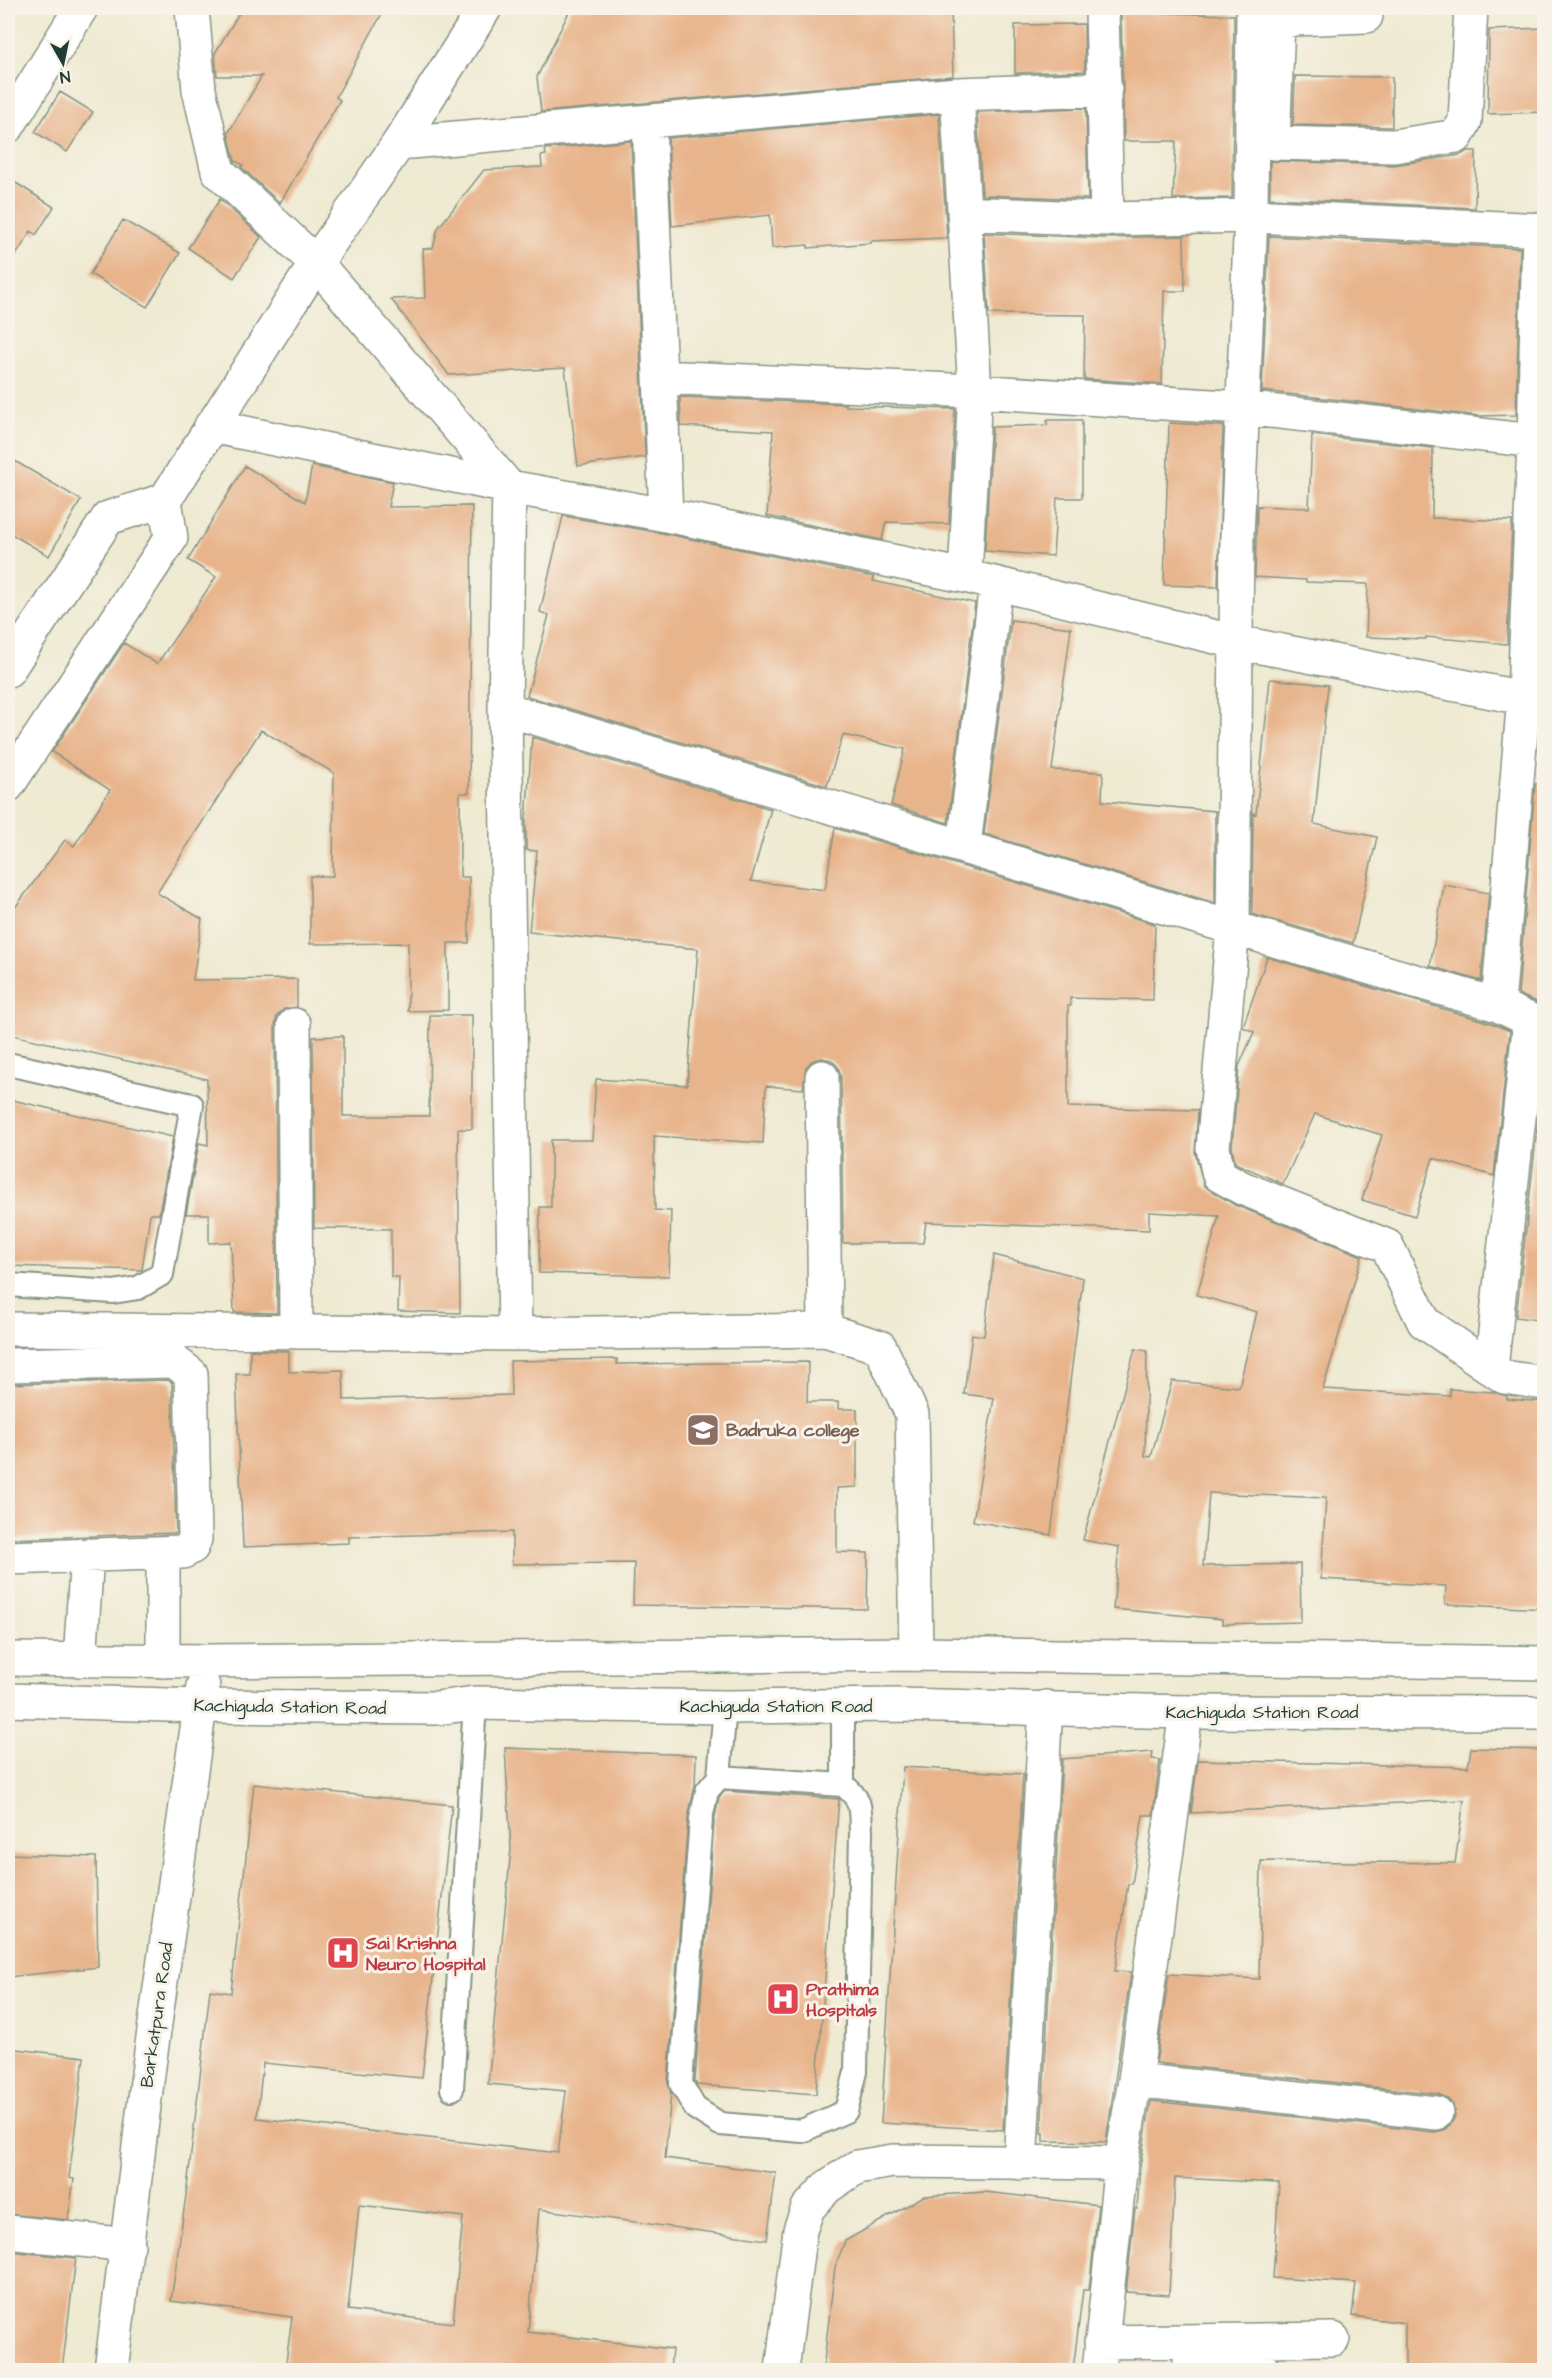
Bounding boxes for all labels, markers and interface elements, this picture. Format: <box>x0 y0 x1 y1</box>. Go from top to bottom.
north arrow <box>33 33 93 93</box>
text: N <box>59 65 72 88</box>
school or university icon: Badruka college <box>685 1412 721 1448</box>
place label: Badruka college <box>726 1418 860 1444</box>
street label: Kachiguda Station Road <box>193 1693 387 1722</box>
street label: Kachiguda Station Road <box>680 1694 872 1720</box>
street label: Kachiguda Station Road <box>1166 1700 1358 1726</box>
place label: Sai Krishna Neuro Hospital <box>365 1931 486 1977</box>
hospital icon: Sai Krishna Neuro Hospital <box>325 1935 361 1971</box>
street label: Barkatpura Road <box>134 1941 180 2089</box>
place label: Prathima Hospitals <box>806 1977 879 2023</box>
hospital icon: Prathima Hospitals <box>765 1981 801 2017</box>

